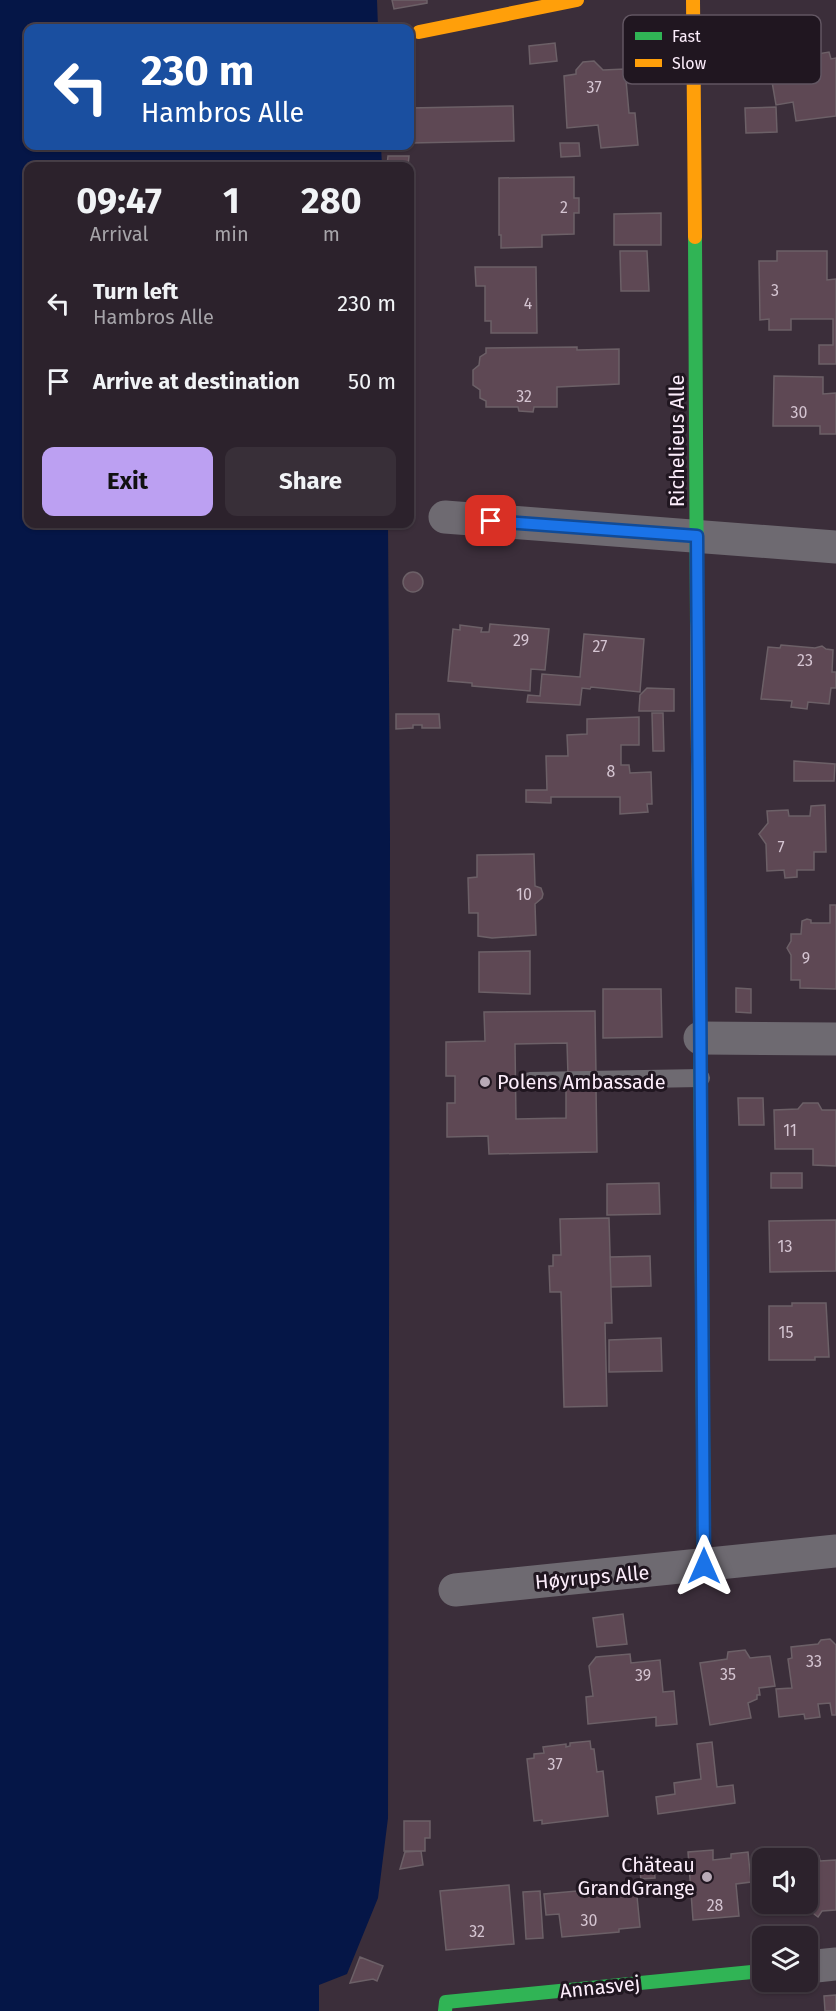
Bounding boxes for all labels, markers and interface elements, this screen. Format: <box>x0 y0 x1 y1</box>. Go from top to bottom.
legend <box>623 15 821 84</box>
text: Fast <box>672 27 701 46</box>
text: 230 m <box>141 46 254 96</box>
icon: left <box>42 48 120 126</box>
text: Slow <box>672 54 707 73</box>
house number: 37 <box>586 78 602 97</box>
text: Hambros Alle <box>141 97 304 129</box>
text: 09:47 <box>76 179 162 223</box>
text: 1 <box>223 179 240 223</box>
text: 280 <box>301 179 362 223</box>
house number: 2 <box>560 198 568 217</box>
text: Arrival <box>90 222 148 246</box>
text: min <box>214 222 249 246</box>
text: m <box>323 222 340 246</box>
text: Turn left <box>93 278 178 305</box>
house number: 3 <box>771 281 779 300</box>
icon: left <box>42 287 75 320</box>
text: 230 m <box>337 290 396 317</box>
house number: 4 <box>524 294 533 313</box>
text: Hambros Alle <box>93 305 214 329</box>
icon: arrive <box>42 365 75 398</box>
text: Arrive at destination <box>93 368 300 395</box>
text: 50 m <box>348 368 396 395</box>
street label: Richelieus Alle <box>665 375 689 507</box>
house number: 32 <box>516 387 532 406</box>
house number: 30 <box>791 403 808 422</box>
button: Exit <box>42 447 213 516</box>
button: Share <box>225 447 396 516</box>
pin <box>465 495 516 546</box>
icon: arrive <box>474 504 507 537</box>
house number: 29 <box>513 631 529 650</box>
house number: 27 <box>593 637 607 656</box>
house number: 23 <box>797 651 813 670</box>
house number: 8 <box>607 762 616 781</box>
house number: 7 <box>777 838 785 857</box>
house number: 10 <box>516 885 532 904</box>
house number: 9 <box>802 949 810 968</box>
place label: Polens Ambassade <box>497 1070 666 1094</box>
marker: Polens Ambassade <box>478 1075 492 1089</box>
house number: 11 <box>783 1121 797 1140</box>
house number: 13 <box>778 1237 792 1256</box>
house number: 15 <box>779 1323 793 1342</box>
position arrow <box>672 1534 736 1598</box>
street label: Høyrups Alle <box>534 1560 650 1594</box>
house number: 33 <box>806 1652 822 1671</box>
house number: 35 <box>720 1665 736 1684</box>
house number: 39 <box>635 1666 651 1685</box>
house number: 37 <box>547 1755 563 1774</box>
map controls <box>752 1848 818 1992</box>
button: sound <box>752 1848 818 1914</box>
place label: Chäteau GrandGrange <box>578 1853 695 1900</box>
marker: Chäteau GrandGrange <box>700 1870 714 1884</box>
house number: 28 <box>707 1896 724 1915</box>
house number: 30 <box>581 1911 598 1930</box>
house number: 32 <box>469 1922 485 1941</box>
button: layers <box>752 1926 818 1992</box>
street label: Annasvej <box>559 1971 641 2003</box>

